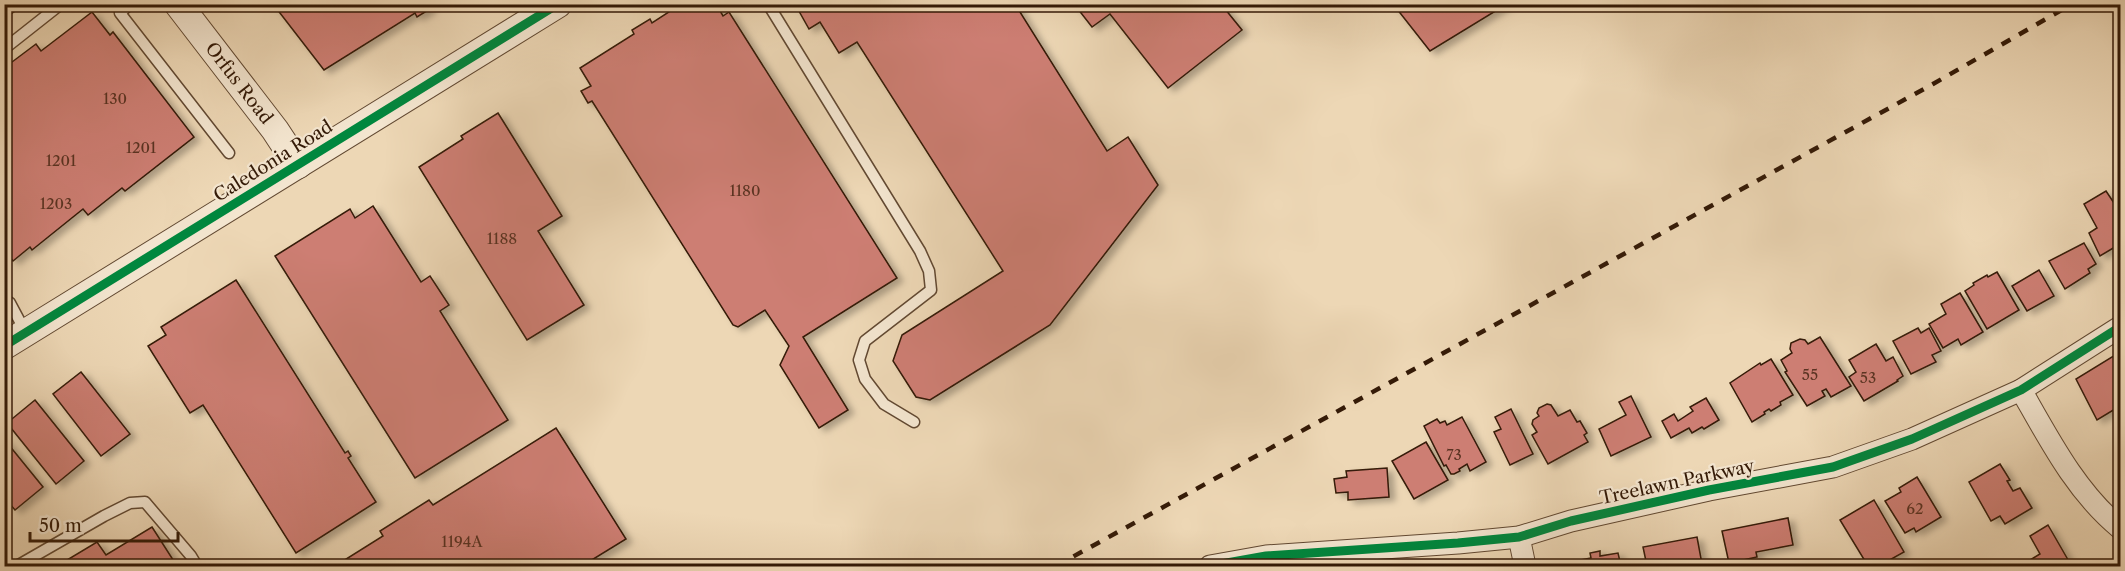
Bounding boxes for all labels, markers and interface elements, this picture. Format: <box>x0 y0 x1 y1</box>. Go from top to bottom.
street label: Orfus Road <box>201 38 277 129</box>
house number: 130 <box>103 89 127 108</box>
street label: Caledonia Road <box>209 116 337 206</box>
house number: 1201 <box>126 138 157 157</box>
house number: 1201 <box>46 151 77 170</box>
house number: 1180 <box>729 181 761 200</box>
house number: 1203 <box>40 194 72 213</box>
house number: 1188 <box>487 229 517 248</box>
house number: 55 <box>1802 365 1818 384</box>
house number: 53 <box>1860 368 1876 387</box>
house number: 73 <box>1446 445 1462 464</box>
street label: Treelawn Parkway <box>1598 455 1757 509</box>
house number: 62 <box>1906 499 1924 518</box>
scale bar <box>30 505 178 543</box>
text: 50 m <box>39 515 82 537</box>
house number: 1194A <box>441 532 484 551</box>

